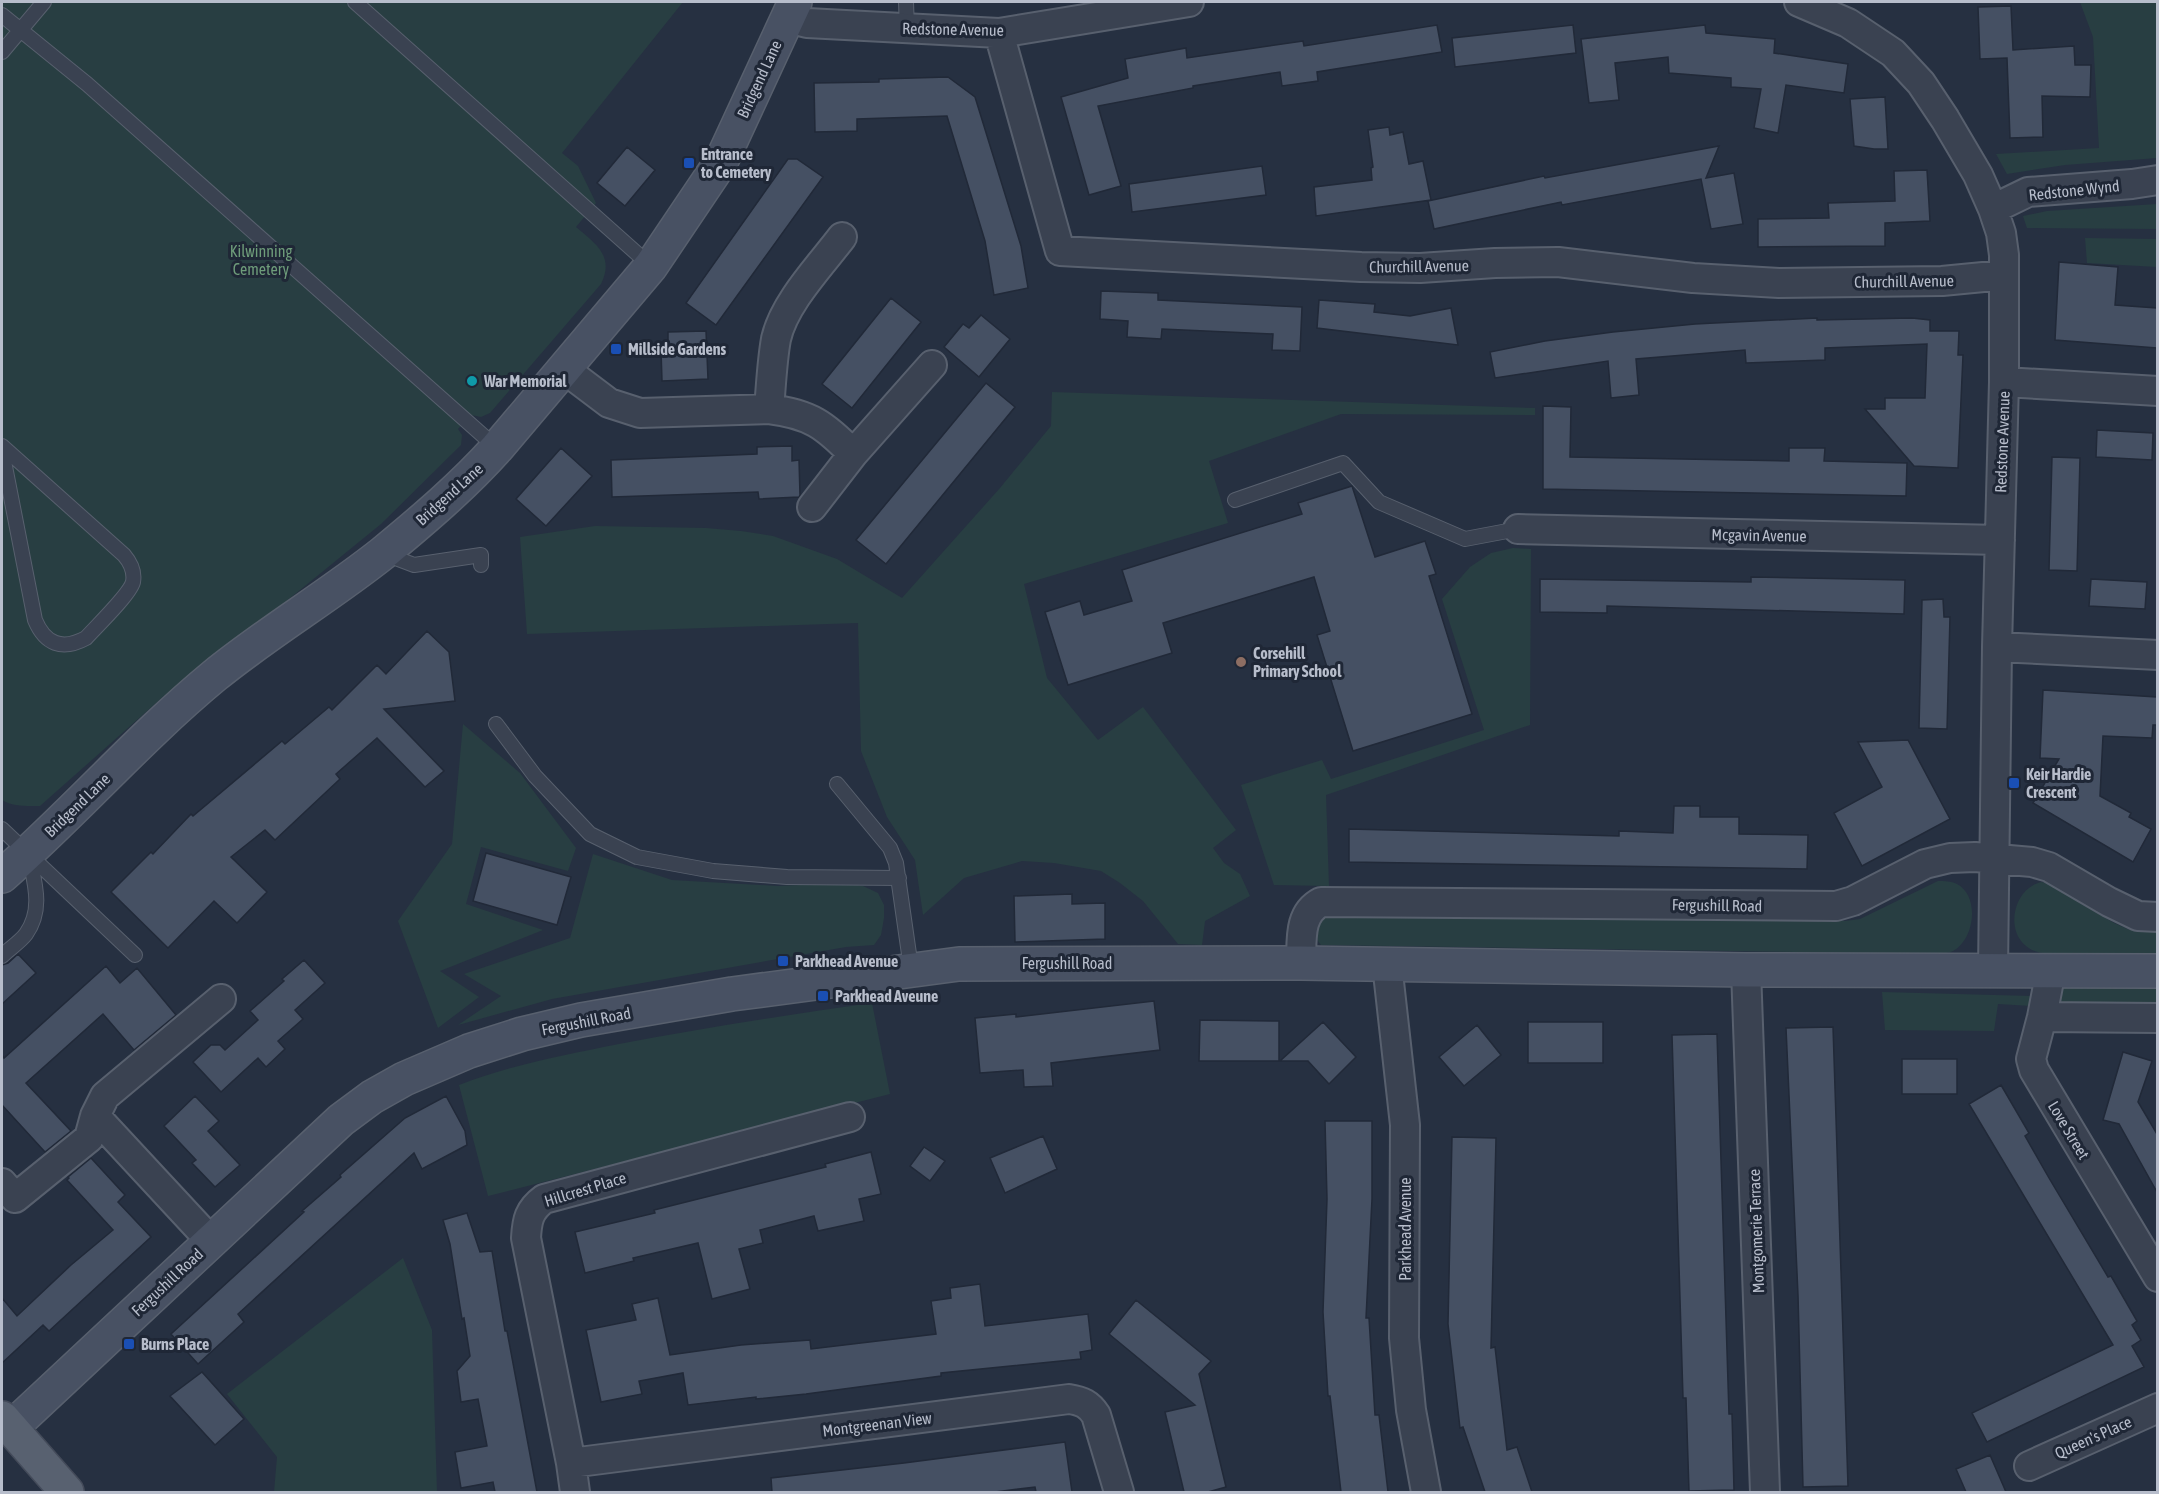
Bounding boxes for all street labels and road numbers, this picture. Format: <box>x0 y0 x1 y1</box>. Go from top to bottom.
street label: Redstone Avenue <box>902 19 1004 39</box>
street label: Bridgend Lane <box>733 37 786 121</box>
street label: Redstone Wynd <box>2028 176 2120 205</box>
street label: Churchill Avenue <box>1369 256 1469 276</box>
street label: Churchill Avenue <box>1854 271 1954 291</box>
street label: Redstone Avenue <box>1991 391 2013 493</box>
street label: Bridgend Lane <box>412 459 487 529</box>
street label: Mcgavin Avenue <box>1711 525 1807 546</box>
street label: Bridgend Lane <box>41 769 114 841</box>
street label: Fergushill Road <box>1672 895 1762 916</box>
street label: Fergushill Road <box>1022 954 1112 973</box>
street label: Fergushill Road <box>540 1004 632 1039</box>
street label: Love Street <box>2045 1098 2094 1163</box>
street label: Hillcrest Place <box>542 1168 628 1210</box>
street label: Montgomerie Terrace <box>1745 1168 1768 1293</box>
street label: Parkhead Avenue <box>1396 1177 1414 1281</box>
street label: Fergushill Road <box>128 1245 207 1320</box>
street label: Montgreenan View <box>821 1408 933 1441</box>
street label: Queen's Place <box>2052 1412 2134 1462</box>

